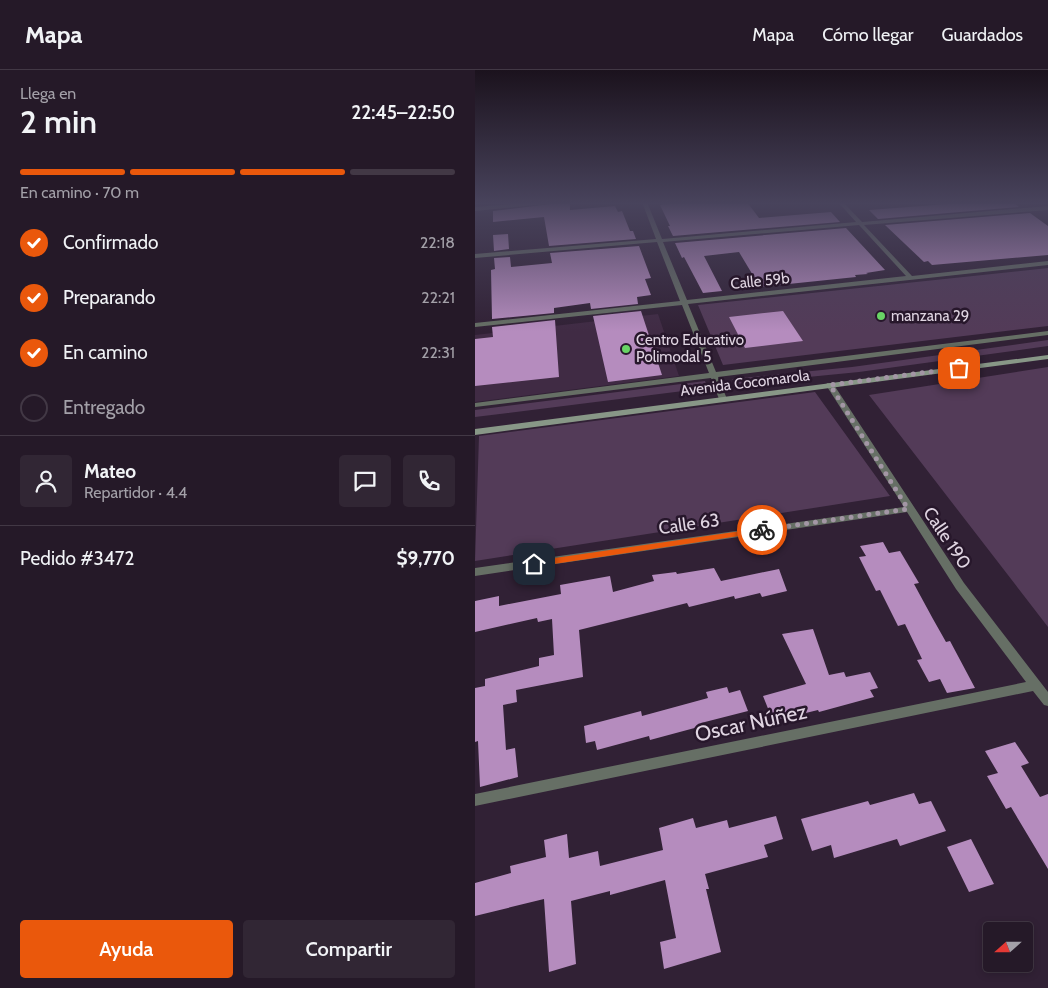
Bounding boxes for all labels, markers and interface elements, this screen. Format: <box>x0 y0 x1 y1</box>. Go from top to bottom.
text: Mapa <box>25 20 82 49</box>
text: Mapa <box>752 24 794 46</box>
text: Cómo llegar <box>822 24 914 46</box>
text: Guardados <box>942 24 1023 46</box>
text: Llega en <box>20 84 76 103</box>
text: 22:45–22:50 <box>351 101 455 124</box>
text: 2 min <box>20 102 97 141</box>
text: En camino · 70 m <box>20 183 139 202</box>
icon: check <box>20 229 48 257</box>
text: Confirmado <box>63 231 159 254</box>
text: 22:18 <box>420 233 455 252</box>
street label: Calle 59b <box>729 269 791 293</box>
icon: check <box>20 284 48 312</box>
text: Preparando <box>63 286 156 309</box>
text: 22:21 <box>421 288 455 307</box>
place label: manzana 29 <box>891 307 969 325</box>
marker: manzana 29 <box>875 310 887 322</box>
place label: Centro Educativo Polimodal 5 <box>636 331 744 366</box>
icon: check <box>20 339 48 367</box>
text: En camino <box>63 341 148 364</box>
text: 22:31 <box>421 343 455 362</box>
marker: Centro Educativo Polimodal 5 <box>620 343 632 355</box>
pin <box>938 347 980 389</box>
icon: bag <box>945 354 973 382</box>
street label: Avenida Cocomarola <box>679 366 812 400</box>
text: Entregado <box>63 396 145 419</box>
button: person <box>20 455 72 507</box>
button: chat <box>339 455 391 507</box>
button: phone <box>403 455 455 507</box>
text: Mateo <box>84 460 136 483</box>
text: Repartidor · 4.4 <box>84 483 187 502</box>
street label: Calle 190 <box>918 503 976 573</box>
courier <box>737 505 787 555</box>
street label: Calle 63 <box>657 509 721 539</box>
icon: bike <box>748 516 776 544</box>
pin <box>513 543 555 585</box>
text: Pedido #3472 <box>20 547 134 570</box>
text: $9,770 <box>397 547 455 570</box>
icon: home <box>520 550 548 578</box>
street label: Oscar Núñez <box>693 698 809 747</box>
button: Ayuda <box>20 920 233 978</box>
button: Compartir <box>243 920 455 978</box>
north arrow <box>983 922 1033 972</box>
map controls <box>983 922 1033 972</box>

